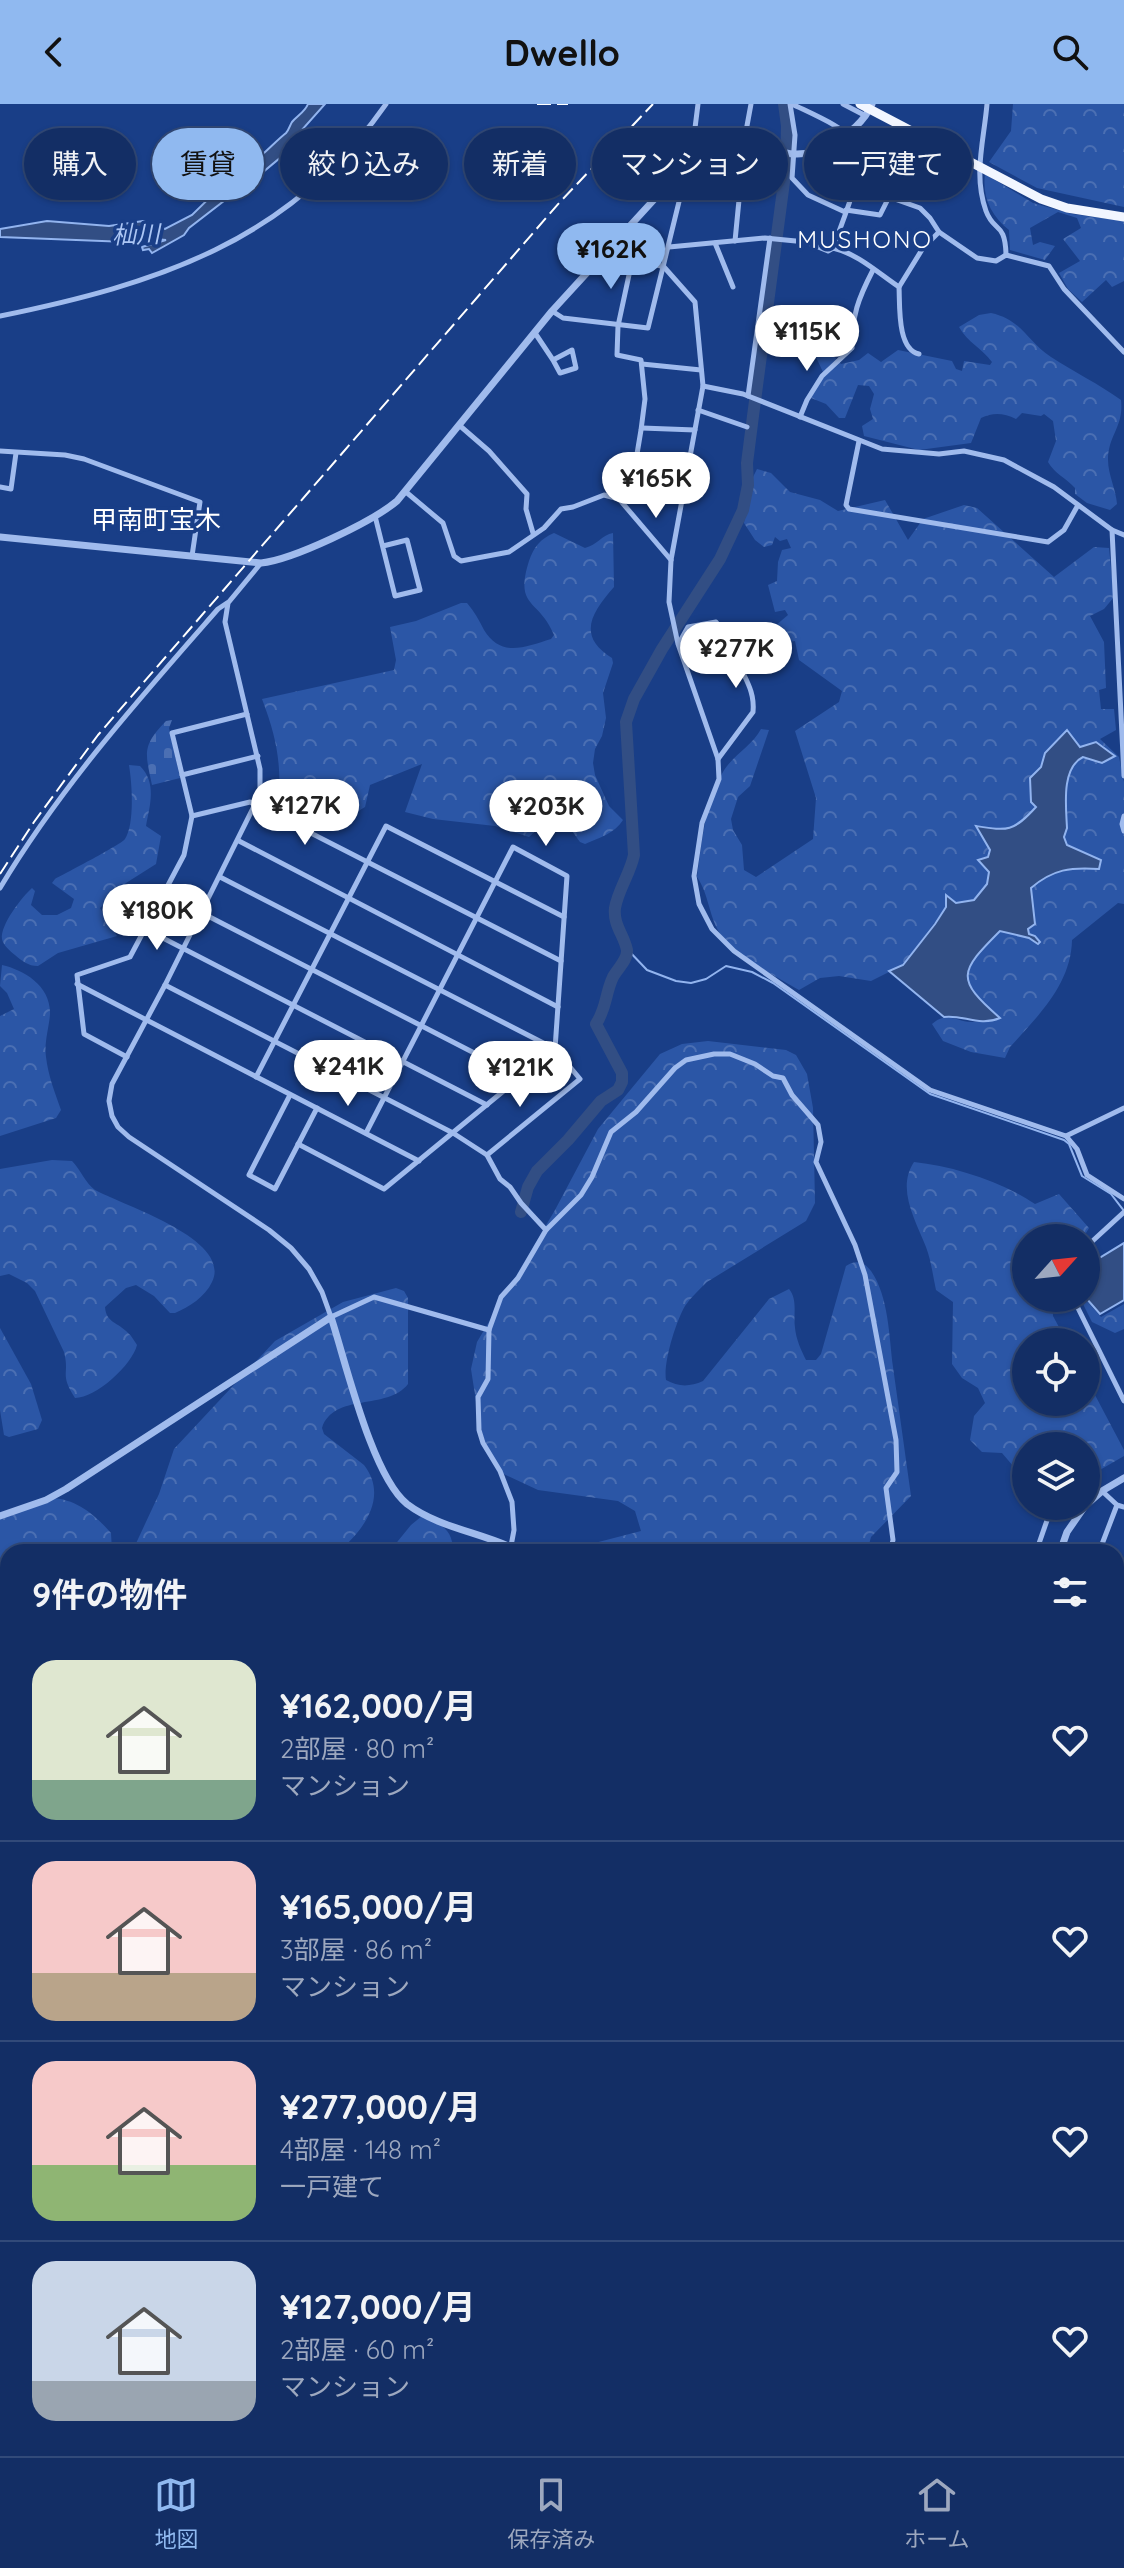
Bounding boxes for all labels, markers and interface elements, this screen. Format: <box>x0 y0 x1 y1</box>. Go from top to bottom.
icon: back <box>32 30 76 74</box>
text: Dwello <box>504 30 620 75</box>
icon: search <box>1048 30 1092 74</box>
chip: 購入 <box>24 128 136 200</box>
chip: 賃貸 <box>152 128 264 200</box>
chip: 絞り込み <box>280 128 448 200</box>
chip: 新着 <box>464 128 576 200</box>
chip: マンション <box>592 128 788 200</box>
chip: 一戸建て <box>804 128 972 200</box>
water label: 杣川 <box>111 218 164 250</box>
pin: ¥162K <box>555 223 667 291</box>
district label: MUSHONO <box>797 224 933 254</box>
text: ¥162K <box>575 232 647 265</box>
pin: ¥115K <box>751 305 863 373</box>
text: ¥115K <box>773 314 841 347</box>
pin: ¥165K <box>600 452 712 520</box>
text: ¥165K <box>620 461 692 494</box>
district label: 甲南町宝木 <box>91 503 221 536</box>
pin: ¥277K <box>680 622 792 690</box>
text: ¥277K <box>698 631 774 664</box>
pin: ¥127K <box>249 779 361 847</box>
pin: ¥203K <box>490 780 602 848</box>
text: ¥127K <box>269 788 341 821</box>
text: ¥203K <box>507 789 585 822</box>
pin: ¥180K <box>101 884 213 952</box>
text: ¥180K <box>121 893 193 926</box>
pin: ¥241K <box>292 1040 404 1108</box>
pin: ¥121K <box>464 1041 576 1109</box>
text: ¥241K <box>312 1049 384 1082</box>
text: ¥121K <box>486 1050 554 1083</box>
north arrow <box>1012 1224 1100 1312</box>
map controls <box>1012 1224 1100 1520</box>
button: locate <box>1012 1328 1100 1416</box>
button: layers <box>1012 1432 1100 1520</box>
icon: filters <box>1048 1570 1092 1614</box>
text: 9件の物件 <box>32 1573 187 1616</box>
text: ¥162,000/月 <box>280 1684 477 1727</box>
icon: home <box>96 1692 192 1788</box>
icon: heart <box>1048 1718 1092 1762</box>
text: 2部屋 · 80 m² <box>280 1732 434 1765</box>
text: マンション <box>280 1769 410 1802</box>
text: ¥165,000/月 <box>280 1885 477 1928</box>
icon: home <box>96 1893 192 1989</box>
icon: heart <box>1048 1919 1092 1963</box>
text: 3部屋 · 86 m² <box>280 1933 432 1966</box>
text: マンション <box>280 1970 410 2003</box>
text: ¥277,000/月 <box>280 2085 481 2128</box>
icon: home <box>96 2093 192 2189</box>
icon: heart <box>1048 2119 1092 2163</box>
text: 4部屋 · 148 m² <box>280 2133 441 2166</box>
text: 一戸建て <box>280 2170 384 2203</box>
text: ¥127,000/月 <box>280 2285 476 2328</box>
icon: home <box>96 2293 192 2389</box>
icon: heart <box>1048 2319 1092 2363</box>
text: 2部屋 · 60 m² <box>280 2333 434 2366</box>
text: マンション <box>280 2370 410 2403</box>
tab: 地図 <box>154 2473 198 2553</box>
tab: 保存済み <box>507 2473 595 2553</box>
tab: ホーム <box>904 2473 970 2553</box>

